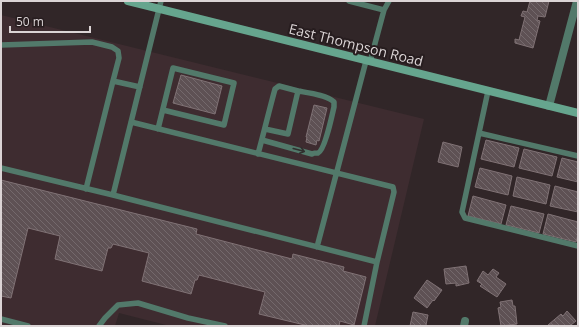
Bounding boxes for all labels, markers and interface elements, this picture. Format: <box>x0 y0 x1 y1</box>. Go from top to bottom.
scale bar <box>10 8 90 34</box>
text: 50 m <box>16 13 44 30</box>
street label: East Thompson Road <box>287 19 425 70</box>
one-way arrow <box>293 147 306 154</box>

